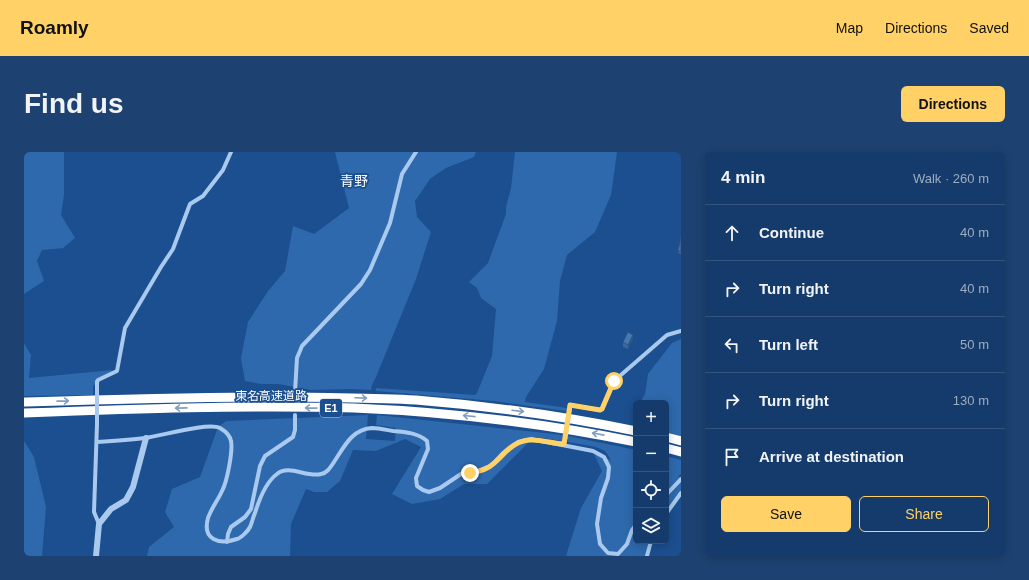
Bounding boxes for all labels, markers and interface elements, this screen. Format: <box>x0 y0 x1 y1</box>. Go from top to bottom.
text: Roamly <box>20 17 89 38</box>
text: Map <box>836 20 863 36</box>
text: Directions <box>885 20 947 36</box>
text: Saved <box>969 20 1009 36</box>
button: Directions <box>901 86 1005 122</box>
text: Find us <box>24 88 124 119</box>
text: 4 min <box>721 168 765 187</box>
text: Walk · 260 m <box>913 171 989 186</box>
district label: 青野 <box>340 173 368 189</box>
icon: ahead <box>721 222 743 244</box>
text: Continue <box>759 224 824 241</box>
text: 40 m <box>960 225 989 240</box>
icon: right <box>721 278 743 300</box>
text: Turn right <box>759 280 829 297</box>
text: 40 m <box>960 281 989 296</box>
icon: left <box>721 334 743 356</box>
text: Turn left <box>759 336 818 353</box>
text: 50 m <box>960 337 989 352</box>
route start <box>605 372 623 390</box>
street label: 東名高速道路 <box>235 389 307 403</box>
icon: right <box>721 390 743 412</box>
text: Turn right <box>759 392 829 409</box>
text: 130 m <box>953 393 989 408</box>
one-way arrow <box>354 394 367 402</box>
one-way arrow <box>56 397 69 405</box>
road number: E1 <box>320 399 342 417</box>
map controls <box>633 400 669 544</box>
button: + <box>633 400 669 436</box>
one-way arrow <box>305 404 318 412</box>
one-way arrow <box>175 405 188 412</box>
one-way arrow <box>511 408 524 415</box>
one-way arrow <box>463 413 476 420</box>
one-way arrow <box>592 430 605 438</box>
button: − <box>633 436 669 472</box>
icon: arrive <box>721 446 743 468</box>
text: Arrive at destination <box>759 448 904 465</box>
route end <box>461 464 479 482</box>
button: locate <box>633 472 669 508</box>
button: Save <box>721 496 851 532</box>
button: Share <box>859 496 989 532</box>
button: layers <box>633 508 669 544</box>

